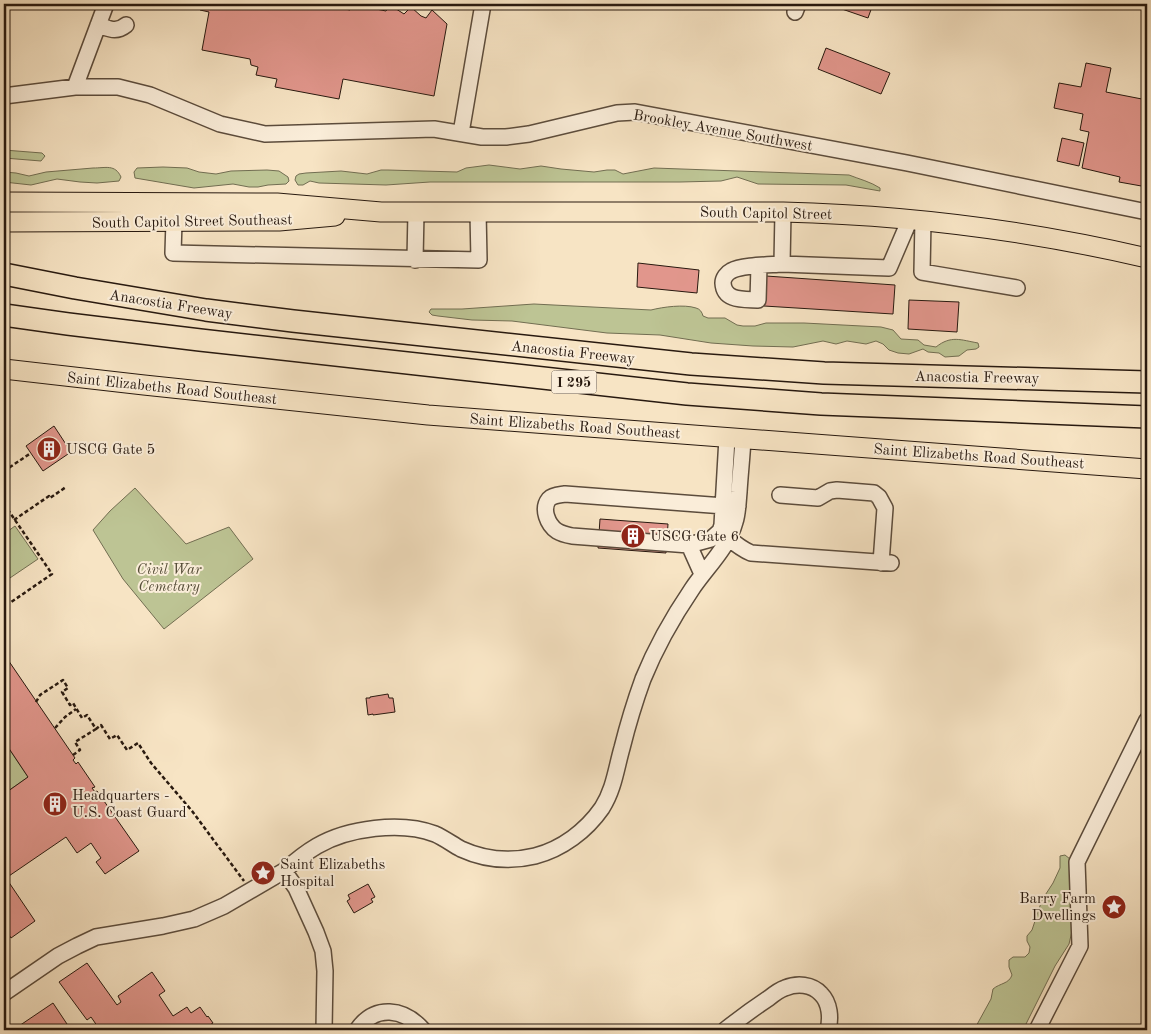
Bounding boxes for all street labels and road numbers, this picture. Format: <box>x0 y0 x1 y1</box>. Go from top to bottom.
street label: Brookley Avenue Southwest <box>632 108 814 155</box>
street label: South Capitol Street <box>700 206 832 223</box>
street label: South Capitol Street Southeast <box>92 213 293 232</box>
street label: Anacostia Freeway <box>108 288 234 323</box>
street label: Anacostia Freeway <box>510 340 636 367</box>
street label: Anacostia Freeway <box>914 370 1040 387</box>
street label: Saint Elizabeths Road Southeast <box>66 371 278 408</box>
road number: I 295 <box>552 371 596 394</box>
street label: Saint Elizabeths Road Southeast <box>469 413 681 442</box>
street label: Saint Elizabeths Road Southeast <box>873 443 1085 472</box>

